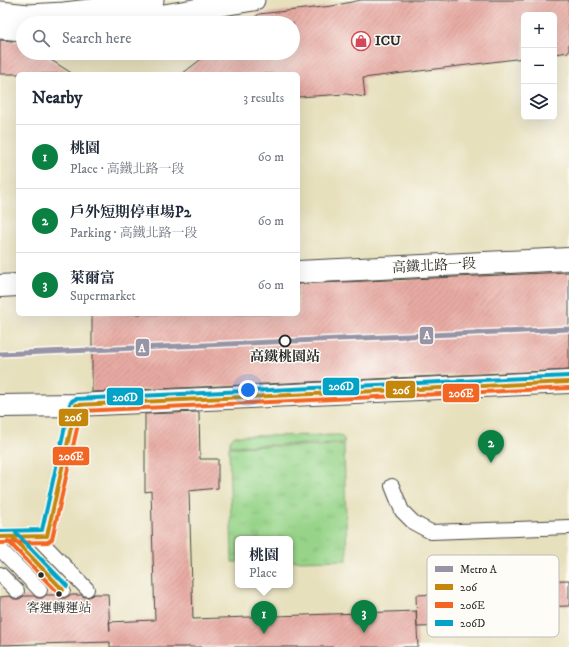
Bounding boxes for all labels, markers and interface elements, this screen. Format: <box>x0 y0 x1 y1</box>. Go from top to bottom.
map controls <box>521 12 557 120</box>
button: + <box>521 12 557 48</box>
search box <box>16 16 300 60</box>
icon: search <box>30 27 52 49</box>
text: Search here <box>62 29 131 48</box>
shop icon: ICU <box>350 30 372 52</box>
place label: ICU <box>375 32 401 50</box>
button: − <box>521 48 557 84</box>
button: layers <box>521 84 557 120</box>
text: Nearby <box>32 87 82 109</box>
text: 3 results <box>243 90 284 106</box>
text: 桃園 <box>70 139 100 158</box>
text: 1 <box>43 149 47 165</box>
text: 60 m <box>258 149 284 165</box>
text: Place · 高鐵北路一段 <box>70 161 185 177</box>
text: 戶外短期停車場P2 <box>70 203 191 222</box>
text: 2 <box>42 213 48 229</box>
text: 60 m <box>258 213 284 229</box>
text: Parking · 高鐵北路一段 <box>70 225 197 241</box>
street label: 高鐵北路一段 <box>392 255 476 277</box>
text: 萊爾富 <box>70 269 115 288</box>
text: 3 <box>43 277 47 293</box>
text: 60 m <box>258 277 284 293</box>
text: Supermarket <box>70 288 136 304</box>
line badge: A <box>419 326 434 345</box>
text: A <box>422 329 431 343</box>
marker: 高鐵桃園站 <box>278 334 292 348</box>
line badge: A <box>135 338 150 357</box>
text: A <box>137 342 146 356</box>
place label: 高鐵桃園站 <box>250 348 320 366</box>
line badge: 206D <box>322 377 360 396</box>
your location <box>238 380 258 400</box>
text: 206D <box>328 380 354 394</box>
line badge: 206 <box>385 380 416 399</box>
line badge: 206E <box>442 383 480 403</box>
text: 206 <box>392 384 411 398</box>
line badge: 206D <box>106 387 144 406</box>
text: 206E <box>449 387 474 401</box>
text: 206D <box>112 391 138 405</box>
line badge: 206 <box>58 408 89 427</box>
text: 206 <box>64 411 83 425</box>
pin: 2 <box>478 430 504 463</box>
line badge: 206E <box>52 446 90 466</box>
text: 206E <box>59 450 84 464</box>
popup <box>235 536 293 588</box>
text: 桃園 <box>249 546 279 565</box>
legend <box>427 555 559 637</box>
text: Metro A <box>460 563 498 577</box>
text: Place <box>249 565 277 581</box>
unlabelled marker <box>36 570 46 580</box>
text: 206 <box>460 581 478 595</box>
marker: 客運轉運站 <box>54 589 64 599</box>
text: 206E <box>460 599 485 613</box>
place label: 客運轉運站 <box>26 600 92 616</box>
pin: 3 <box>351 600 377 633</box>
pin: 1 <box>251 601 277 634</box>
text: 206D <box>460 617 485 631</box>

